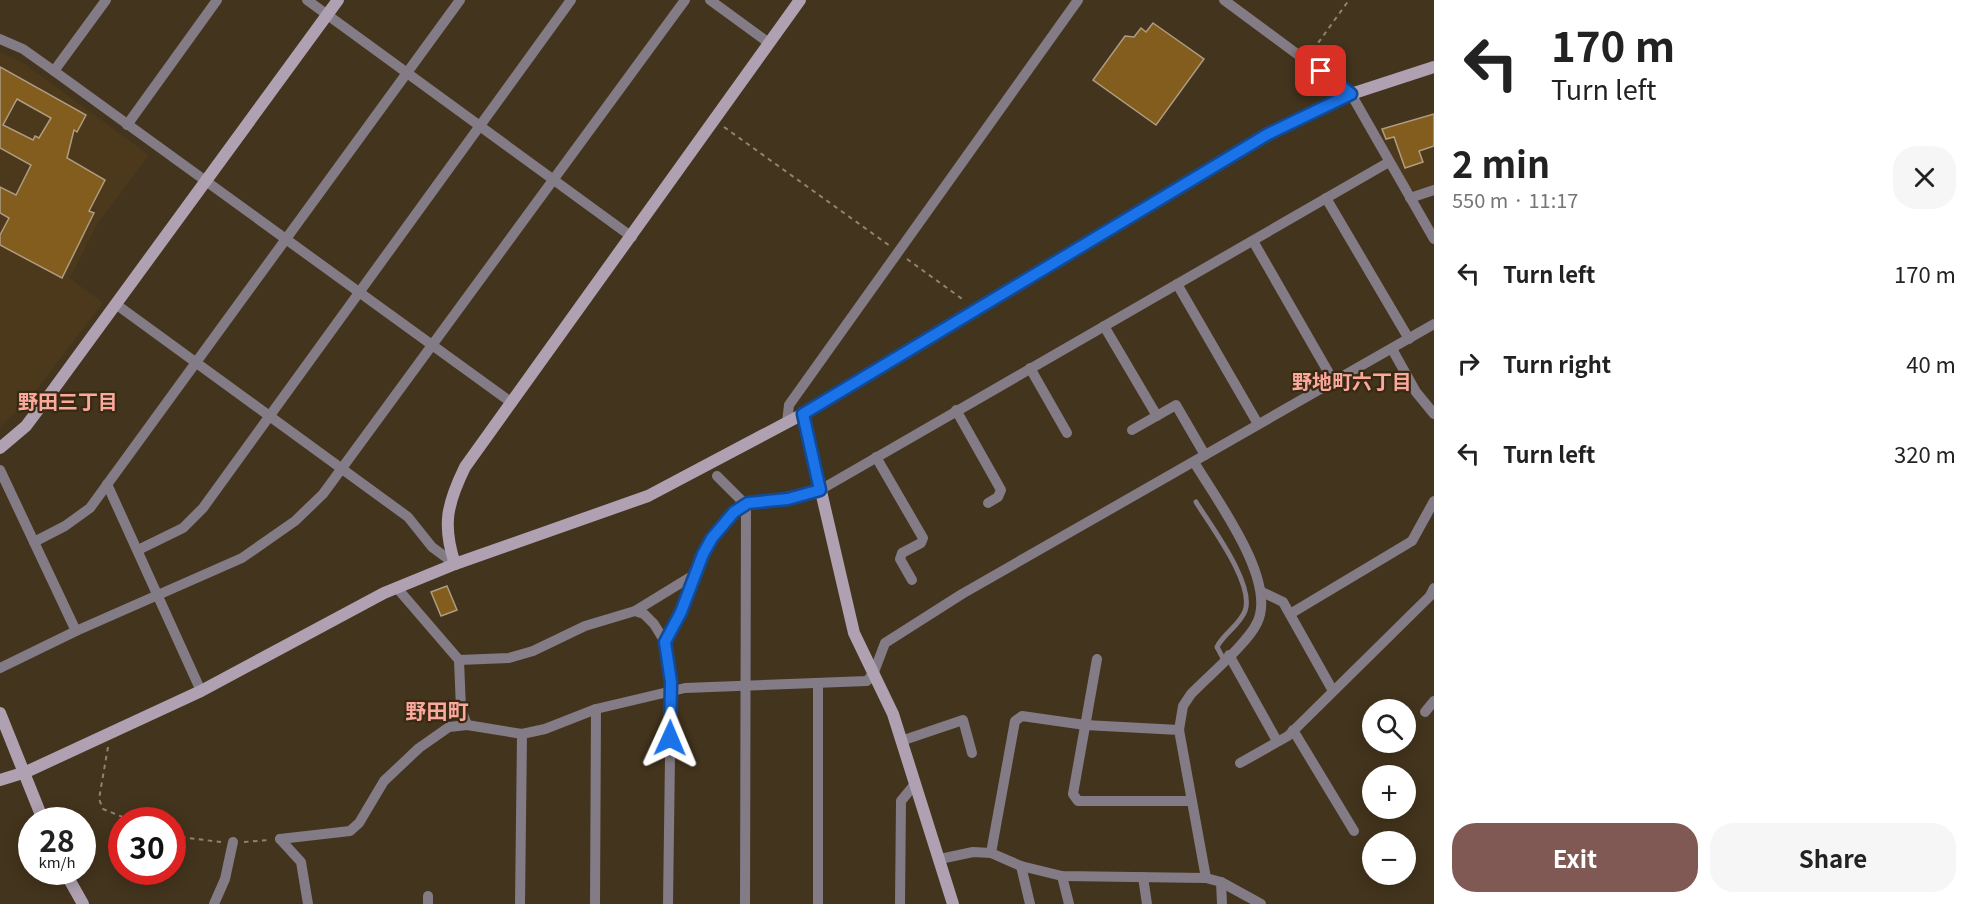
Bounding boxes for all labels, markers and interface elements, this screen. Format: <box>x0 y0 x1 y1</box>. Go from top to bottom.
text: 170 m <box>1551 13 1675 74</box>
icon: left <box>1452 24 1530 102</box>
pin <box>1295 45 1346 96</box>
icon: arrive <box>1304 54 1337 87</box>
text: Turn left <box>1551 69 1657 108</box>
text: 2 min <box>1452 136 1550 188</box>
button: close <box>1893 146 1956 209</box>
text: 550 m · 11:17 <box>1452 185 1578 214</box>
icon: left <box>1452 257 1485 290</box>
text: Turn left <box>1503 257 1595 289</box>
text: 170 m <box>1894 257 1956 289</box>
icon: right <box>1452 347 1485 380</box>
text: Turn right <box>1503 347 1611 379</box>
text: 40 m <box>1906 347 1956 379</box>
district label: 野地町六丁目 <box>1292 366 1412 395</box>
district label: 野田三丁目 <box>18 386 118 415</box>
icon: left <box>1452 437 1485 470</box>
text: Turn left <box>1503 437 1595 469</box>
text: 320 m <box>1894 437 1956 469</box>
district label: 野田町 <box>406 695 469 725</box>
map controls <box>1362 699 1416 885</box>
button: search <box>1362 699 1416 753</box>
position arrow <box>638 706 702 770</box>
button: + <box>1362 765 1416 819</box>
speed limit sign: 30 <box>108 807 186 885</box>
text: 28 <box>39 817 75 861</box>
button: Exit <box>1452 823 1698 892</box>
button: Share <box>1710 823 1956 892</box>
button: − <box>1362 831 1416 885</box>
text: km/h <box>38 851 76 872</box>

